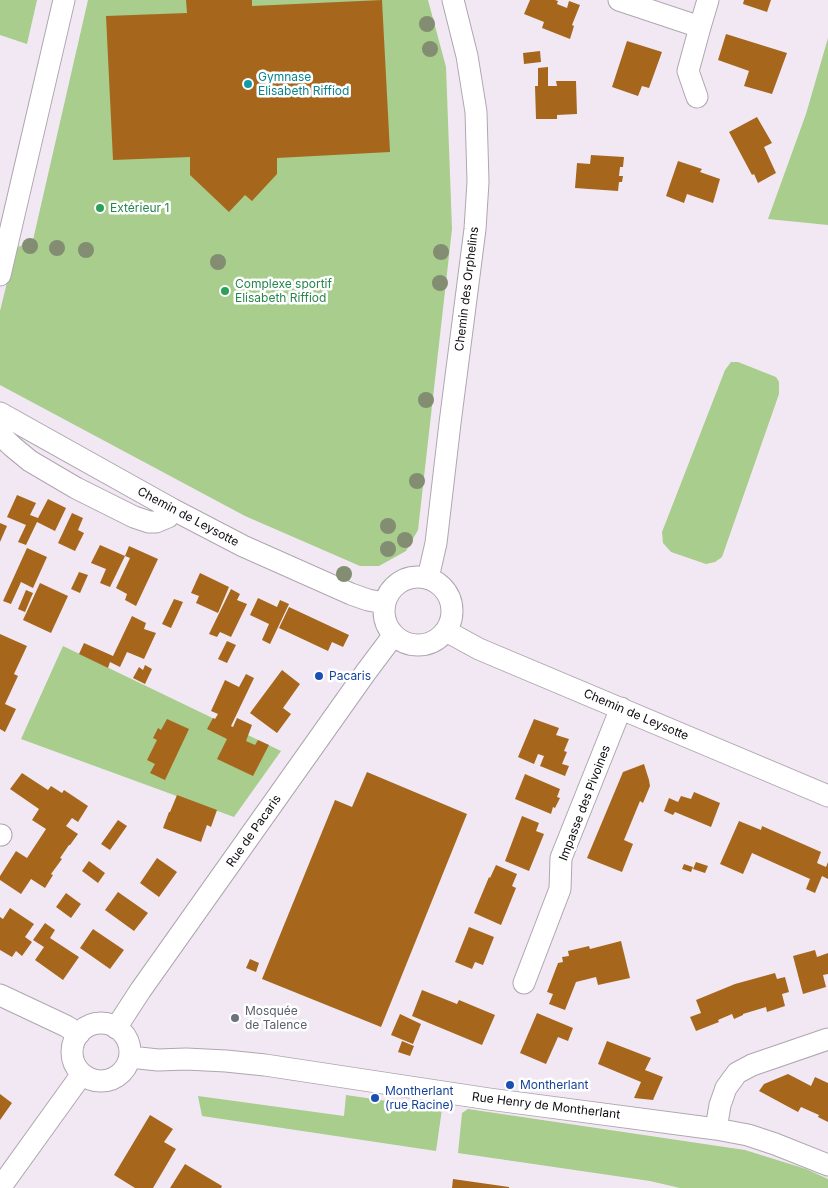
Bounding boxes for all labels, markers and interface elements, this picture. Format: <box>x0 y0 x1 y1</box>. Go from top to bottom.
place label: Gymnase Elisabeth Riffiod <box>258 70 349 98</box>
marker: Gymnase Elisabeth Riffiod <box>242 78 254 90</box>
place label: Extérieur 1 <box>110 201 169 215</box>
marker: Extérieur 1 <box>94 202 106 214</box>
street label: Chemin des Orphelins <box>452 226 482 352</box>
place label: Complexe sportif Elisabeth Riffiod <box>235 277 332 305</box>
marker: Complexe sportif Elisabeth Riffiod <box>219 285 231 297</box>
street label: Chemin de Leysotte <box>135 484 241 550</box>
place label: Pacaris <box>329 669 371 683</box>
marker: Pacaris <box>313 670 325 682</box>
street label: Chemin de Leysotte <box>581 686 691 744</box>
street label: Impasse des Pivoines <box>556 743 614 863</box>
street label: Rue de Pacaris <box>224 792 284 870</box>
place label: Mosquée de Talence <box>245 1004 307 1032</box>
marker: Mosquée de Talence <box>229 1012 241 1024</box>
place label: Montherlant <box>520 1078 589 1092</box>
marker: Montherlant <box>504 1079 516 1091</box>
place label: Montherlant (rue Racine) <box>385 1084 454 1112</box>
street label: Rue Henry de Montherlant <box>471 1090 621 1122</box>
marker: Montherlant (rue Racine) <box>369 1092 381 1104</box>

